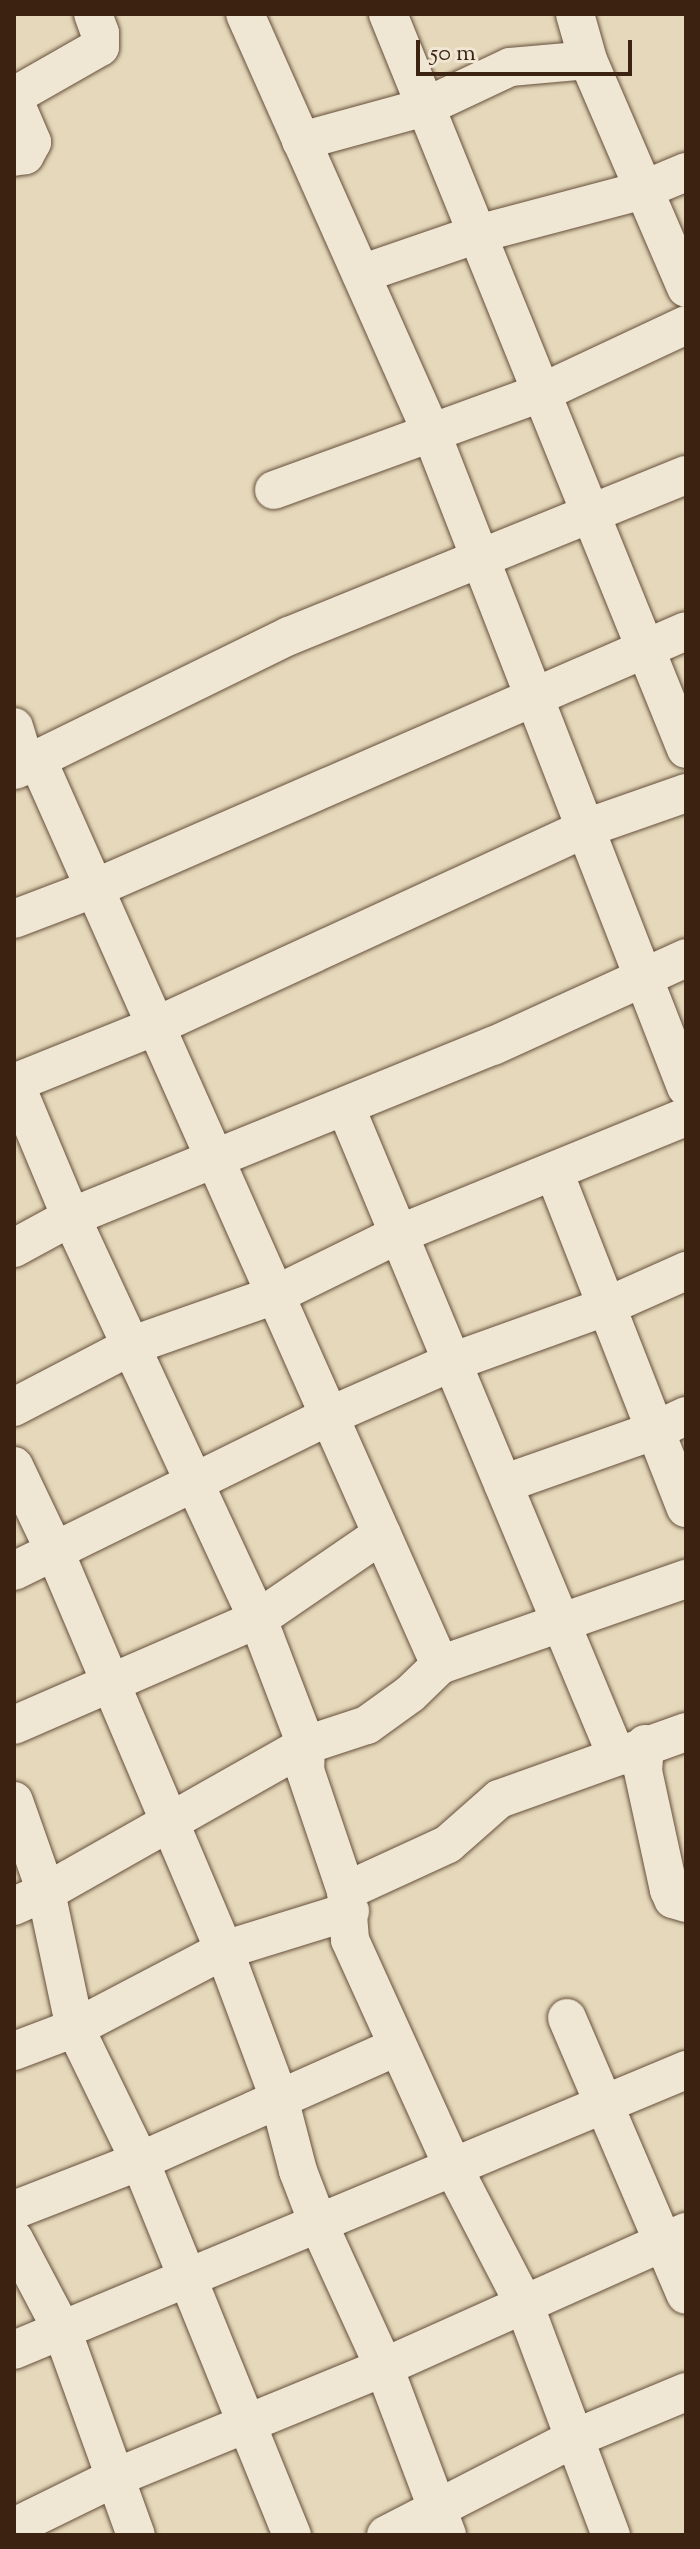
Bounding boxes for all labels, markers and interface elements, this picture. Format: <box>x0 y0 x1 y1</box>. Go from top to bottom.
scale bar <box>420 24 636 74</box>
text: 50 m <box>430 37 476 71</box>

